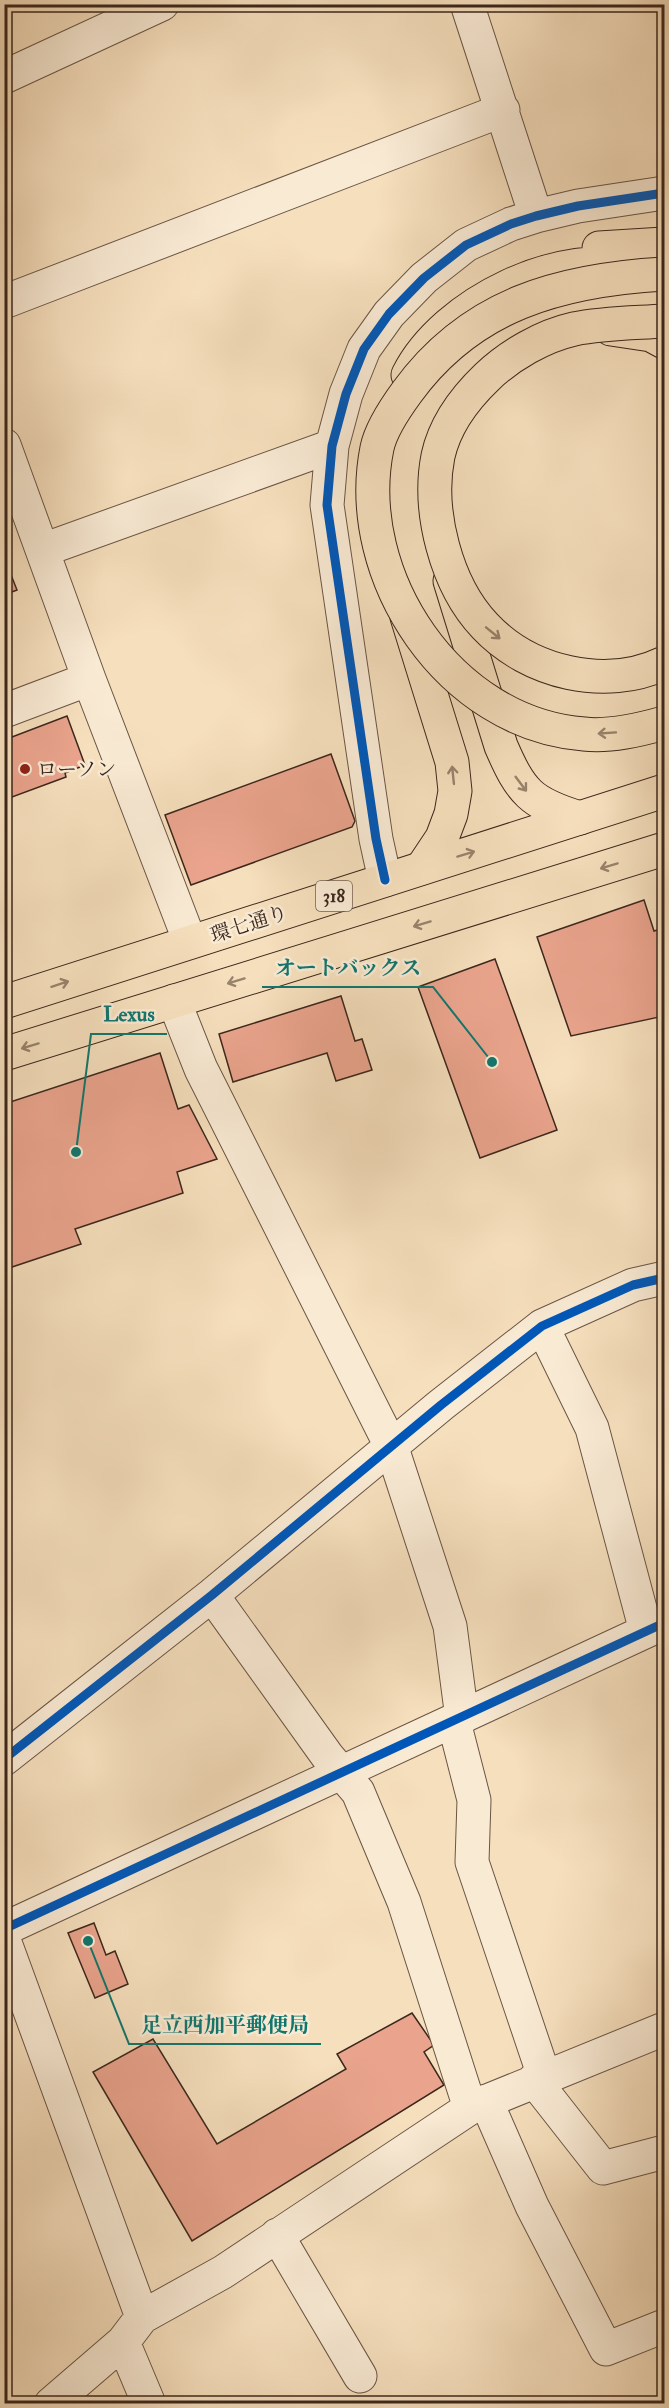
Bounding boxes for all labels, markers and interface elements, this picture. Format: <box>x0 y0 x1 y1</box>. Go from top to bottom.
one-way arrow <box>485 627 501 640</box>
one-way arrow <box>598 728 618 739</box>
place label: ローソン <box>37 757 116 782</box>
marker: ローソン <box>18 762 32 776</box>
one-way arrow <box>448 766 459 786</box>
one-way arrow <box>515 776 528 792</box>
one-way arrow <box>456 848 475 859</box>
one-way arrow <box>600 861 619 872</box>
road number: 318 <box>316 881 352 911</box>
street label: 環七通り <box>207 900 291 948</box>
one-way arrow <box>413 919 432 930</box>
callout: オートバックス <box>262 948 433 987</box>
text: オートバックス <box>275 955 421 982</box>
one-way arrow <box>227 977 246 988</box>
one-way arrow <box>50 978 69 989</box>
callout: Lexus <box>91 995 167 1034</box>
text: Lexus <box>103 1001 155 1028</box>
one-way arrow <box>21 1041 40 1052</box>
callout: 足立西加平郵便局 <box>129 2005 321 2044</box>
text: 足立西加平郵便局 <box>141 2012 309 2039</box>

